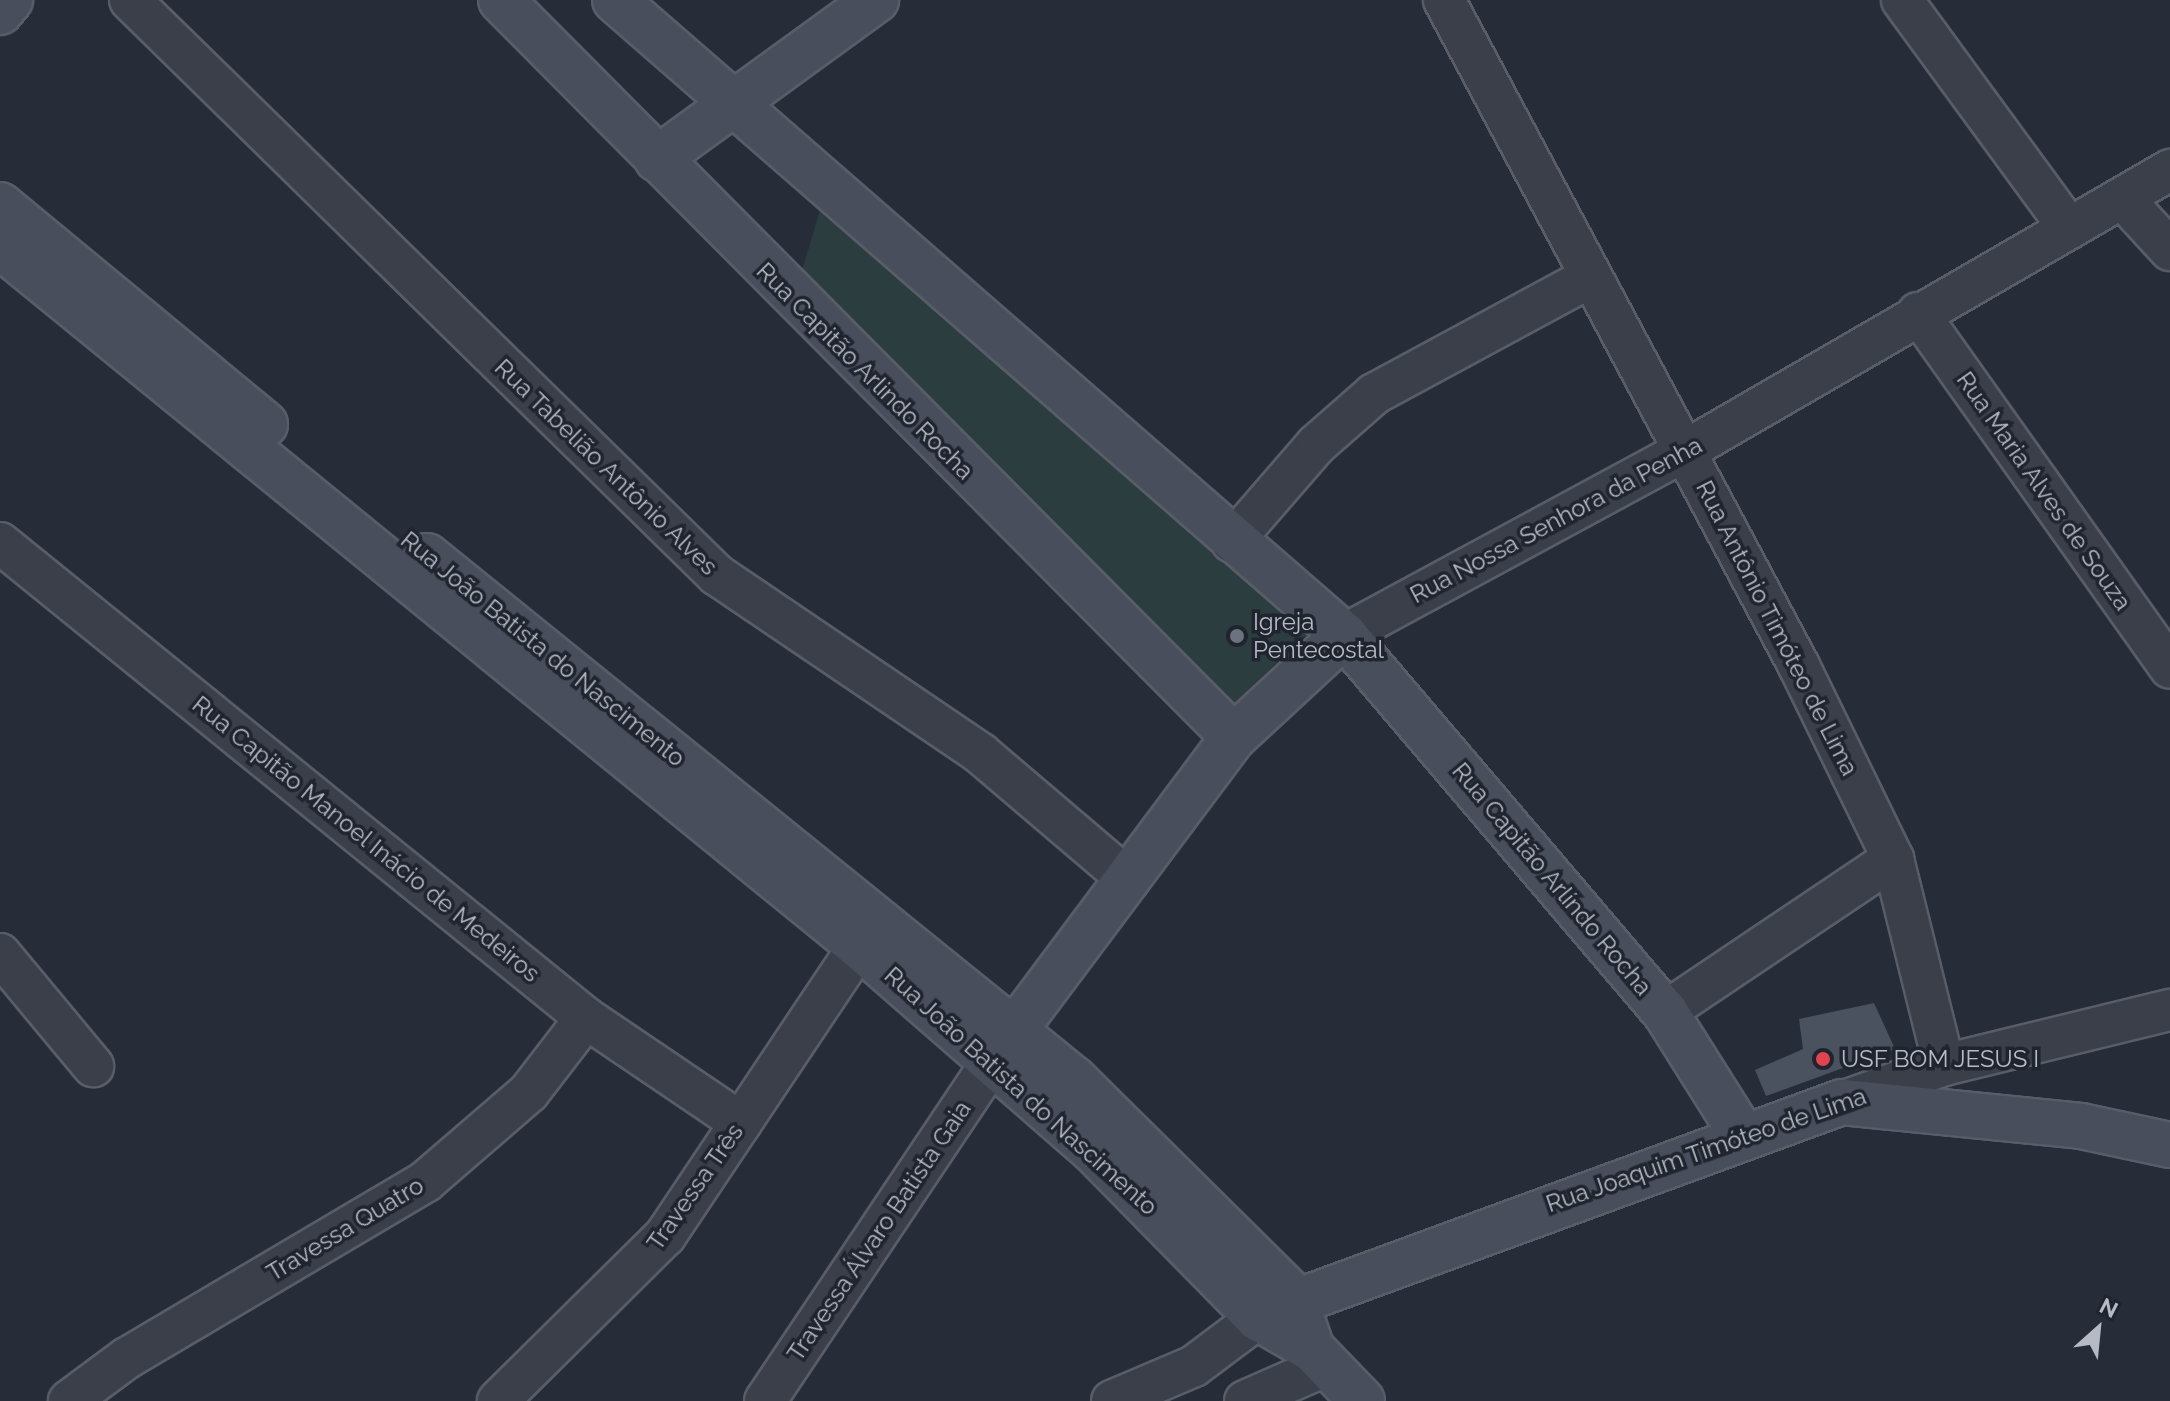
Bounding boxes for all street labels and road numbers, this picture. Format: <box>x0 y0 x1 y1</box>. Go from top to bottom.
street label: Rua Capitão Arlindo Rocha <box>750 256 980 486</box>
street label: Rua Tabelião Antônio Alves <box>488 352 724 582</box>
street label: Rua Maria Alves de Souza <box>1950 366 2138 616</box>
street label: Rua Nossa Senhora da Penha <box>1405 431 1707 609</box>
street label: Rua Antônio Timóteo de Lima <box>1690 475 1864 781</box>
street label: Rua João Batista do Nascimento <box>395 525 691 773</box>
street label: Rua Capitão Manoel Inácio de Medeiros <box>186 690 546 988</box>
street label: Rua Capitão Arlíndo Rocha <box>1446 757 1658 1001</box>
street label: Rua João Batista do Nascimento <box>878 961 1164 1221</box>
street label: Rua Joaquim Timóteo de Lima <box>1542 1081 1870 1219</box>
street label: Travessa Álvaro Batista Gaia <box>781 1095 977 1367</box>
street label: Travessa Três <box>641 1118 749 1256</box>
street label: Travessa Quatro <box>261 1171 429 1287</box>

